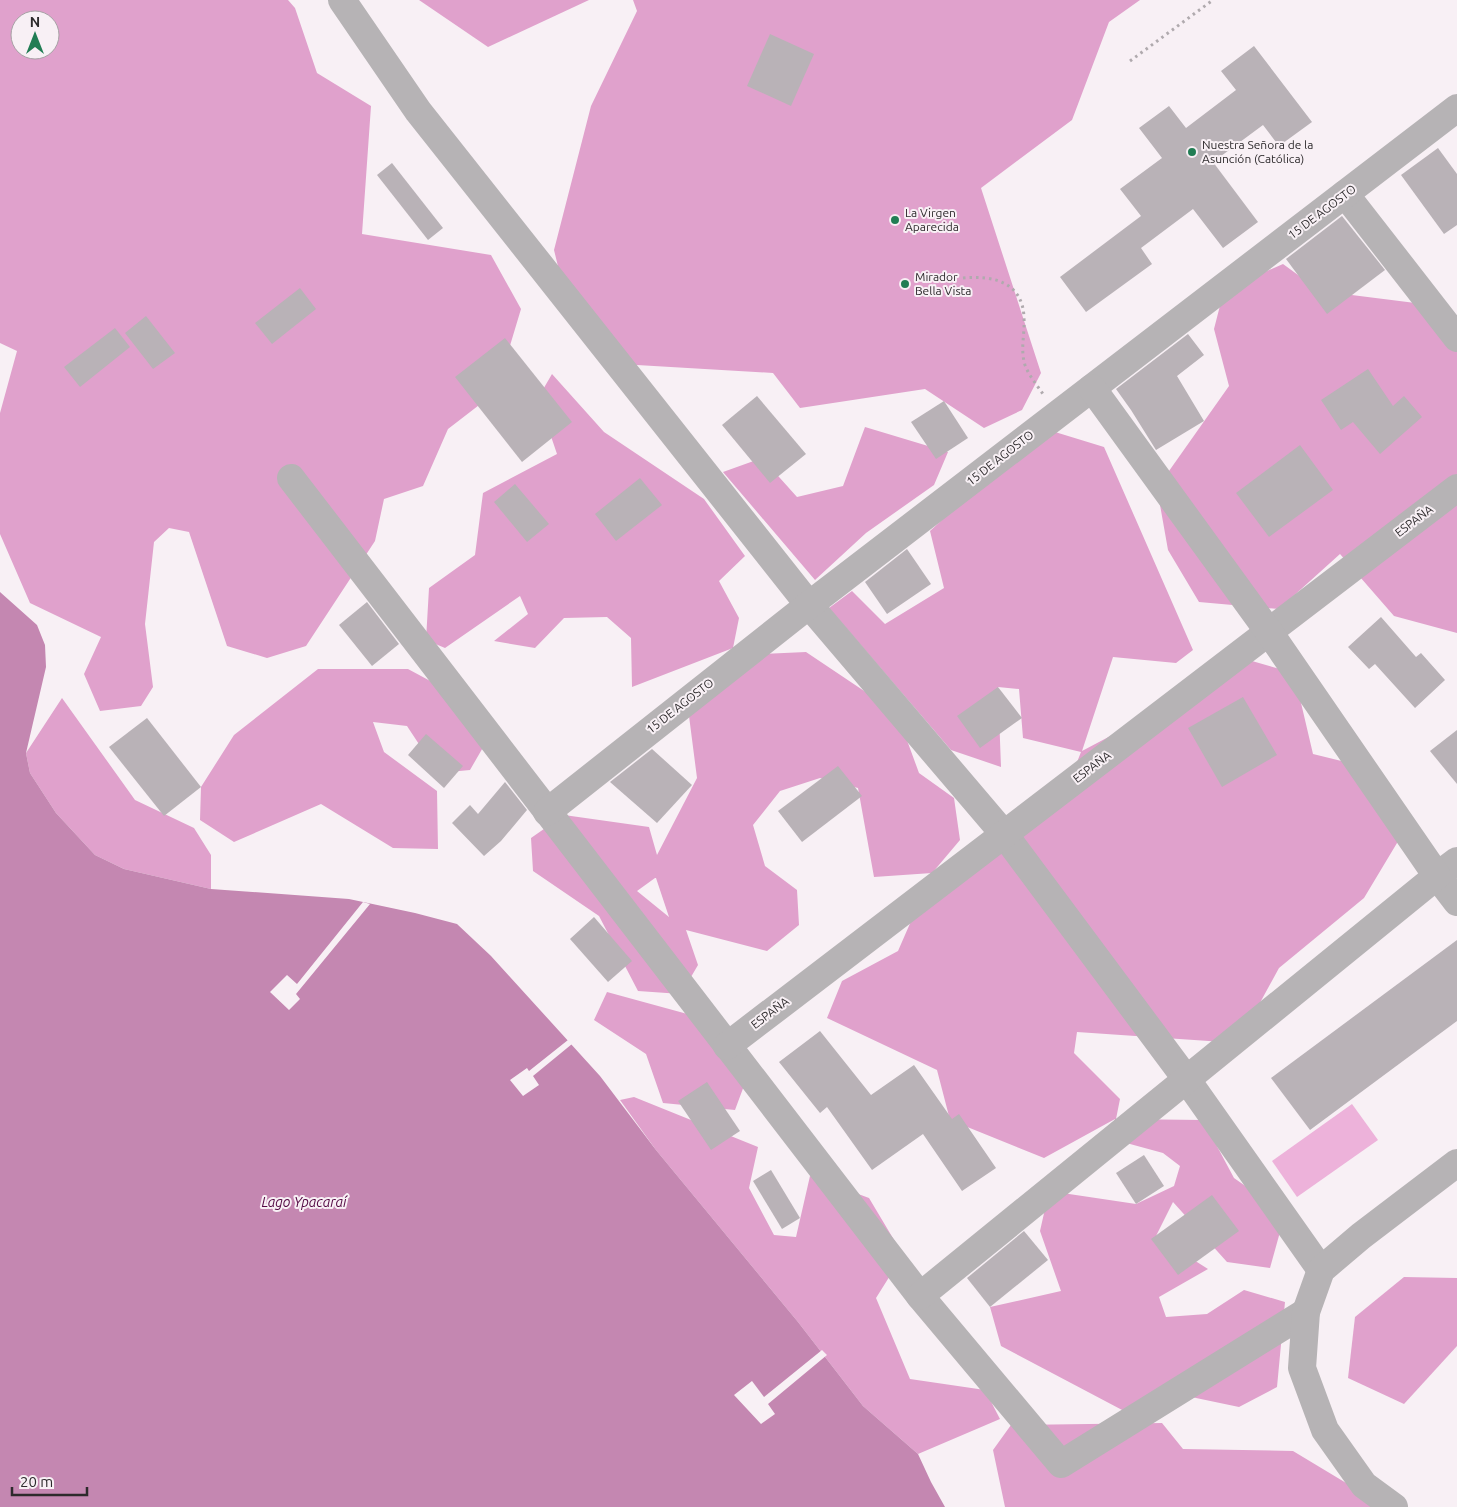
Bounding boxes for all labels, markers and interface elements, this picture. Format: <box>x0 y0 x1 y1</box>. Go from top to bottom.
north arrow <box>10 10 60 60</box>
text: N <box>30 14 40 30</box>
place label: Nuestra Señora de la Asunción (Católica) <box>1202 138 1313 166</box>
marker: Nuestra Señora de la Asunción (Católica) <box>1186 146 1198 158</box>
street label: 15 DE AGOSTO <box>1285 182 1358 241</box>
place label: La Virgen Aparecida <box>905 206 959 233</box>
marker: La Virgen Aparecida <box>889 214 901 226</box>
place label: Mirador Bella Vista <box>915 270 971 297</box>
marker: Mirador Bella Vista <box>899 278 911 290</box>
street label: 15 DE AGOSTO <box>964 427 1036 488</box>
street label: ESPAÑA <box>1392 502 1435 539</box>
street label: 15 DE AGOSTO <box>644 675 716 736</box>
street label: ESPAÑA <box>1070 748 1113 785</box>
street label: ESPAÑA <box>748 994 791 1031</box>
water label: Lago Ypacaraí <box>261 1194 348 1210</box>
scale bar <box>12 1464 88 1496</box>
text: 20 m <box>20 1473 53 1490</box>

